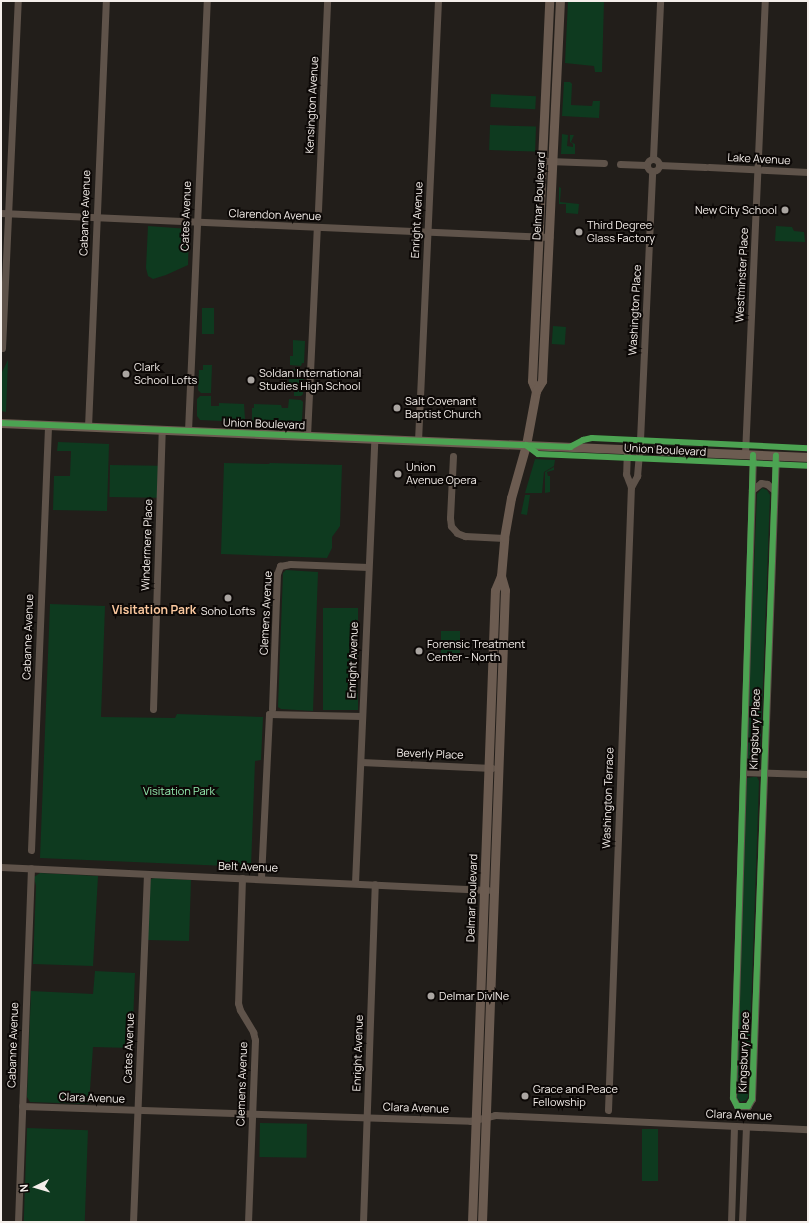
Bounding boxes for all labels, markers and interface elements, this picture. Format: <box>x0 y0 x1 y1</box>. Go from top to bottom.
street label: Kensington Avenue <box>303 56 321 154</box>
street label: Lake Avenue <box>727 151 791 167</box>
street label: Delmar Boulevard <box>530 152 548 240</box>
street label: Cabanne Avenue <box>77 170 93 256</box>
street label: Cates Avenue <box>178 181 194 251</box>
street label: Enright Avenue <box>408 181 426 259</box>
place label: New City School <box>695 203 777 217</box>
marker: New City School <box>780 205 790 215</box>
street label: Clarendon Avenue <box>229 207 321 223</box>
place label: Third Degree Glass Factory <box>587 219 655 245</box>
marker: Third Degree Glass Factory <box>574 227 584 237</box>
street label: Westminster Place <box>733 227 751 323</box>
street label: Washington Place <box>626 264 644 356</box>
place label: Clark School Lofts <box>134 361 197 387</box>
place label: Soldan International Studies High School <box>259 367 361 393</box>
marker: Clark School Lofts <box>121 369 131 379</box>
marker: Soldan International Studies High School <box>246 375 256 385</box>
place label: Salt Covenant Baptist Church <box>405 395 481 421</box>
marker: Salt Covenant Baptist Church <box>392 403 402 413</box>
street label: Union Boulevard <box>223 416 305 432</box>
street label: Union Boulevard <box>624 441 706 459</box>
place label: Union Avenue Opera <box>406 461 477 487</box>
marker: Union Avenue Opera <box>393 469 403 479</box>
street label: Windermere Place <box>139 499 155 591</box>
street label: Clemens Avenue <box>257 570 275 656</box>
marker: Soho Lofts <box>223 593 233 603</box>
street label: Cabanne Avenue <box>20 594 36 680</box>
district label: Visitation Park <box>112 603 196 617</box>
place label: Soho Lofts <box>201 604 255 618</box>
street label: Enright Avenue <box>345 621 361 699</box>
place label: Forensic Treatment Center - North <box>427 638 525 664</box>
marker: Forensic Treatment Center - North <box>414 646 424 656</box>
street label: Kingsbury Place <box>747 689 763 769</box>
street label: Beverly Place <box>396 746 464 762</box>
street label: Washington Terrace <box>600 747 616 849</box>
park label: Visitation Park <box>143 784 215 798</box>
street label: Delmar Boulevard <box>464 854 480 942</box>
street label: Belt Avenue <box>218 859 278 875</box>
place label: Delmar DivINe <box>439 989 509 1003</box>
marker: Delmar DivINe <box>426 991 436 1001</box>
street label: Cabanne Avenue <box>5 1002 21 1088</box>
street label: Kingsbury Place <box>736 1012 752 1092</box>
street label: Cates Avenue <box>121 1013 137 1083</box>
street label: Enright Avenue <box>350 1014 366 1092</box>
street label: Clemens Avenue <box>234 1042 250 1126</box>
place label: Grace and Peace Fellowship <box>533 1083 618 1109</box>
street label: Clara Avenue <box>59 1090 125 1106</box>
marker: Grace and Peace Fellowship <box>520 1091 530 1101</box>
street label: Clara Avenue <box>383 1100 449 1116</box>
street label: Clara Avenue <box>706 1107 772 1123</box>
north arrow <box>16 1167 56 1207</box>
text: N <box>16 1183 31 1193</box>

